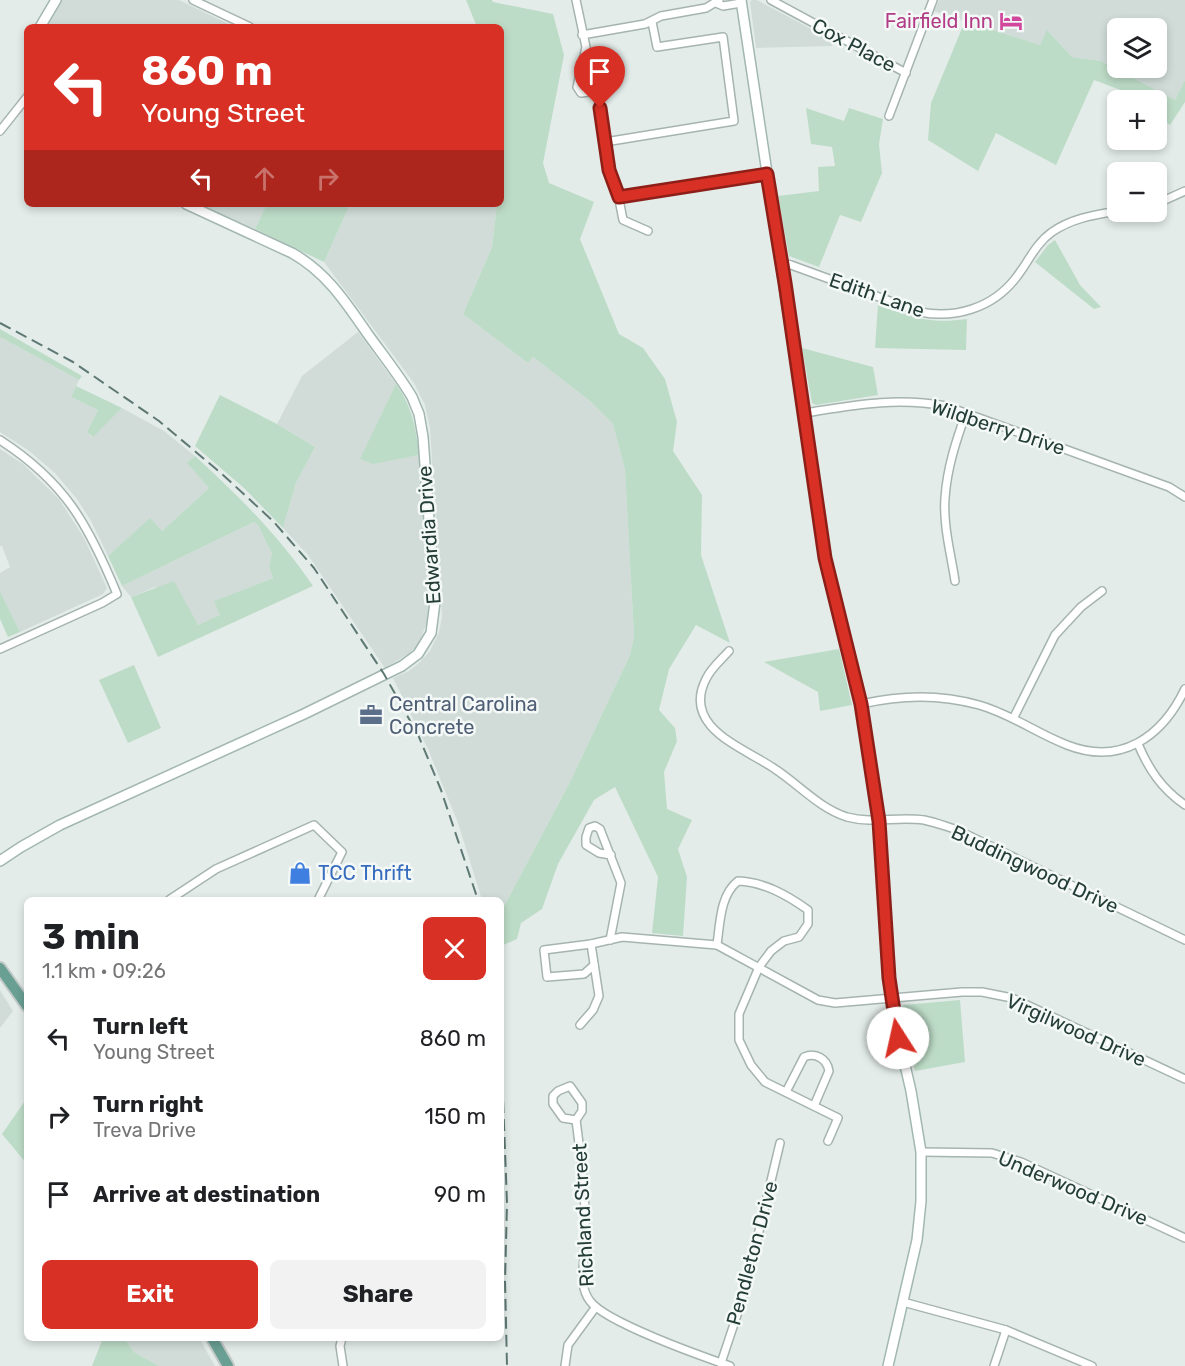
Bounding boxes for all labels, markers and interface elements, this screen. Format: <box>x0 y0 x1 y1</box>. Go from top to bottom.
hotel icon: Fairfield Inn <box>998 8 1024 34</box>
place label: Fairfield Inn <box>885 9 993 33</box>
street label: Cox Place <box>808 13 900 77</box>
map controls <box>1107 18 1167 222</box>
button: layers <box>1107 18 1167 78</box>
text: 860 m <box>141 46 273 96</box>
pin <box>574 46 625 108</box>
icon: left <box>42 48 120 126</box>
icon: arrive <box>583 55 616 88</box>
button: + <box>1107 90 1167 150</box>
text: Young Street <box>141 97 305 129</box>
icon: left <box>185 162 218 195</box>
icon: ahead <box>248 162 281 195</box>
icon: right <box>311 162 344 195</box>
button: − <box>1107 162 1167 222</box>
street label: Edith Lane <box>826 267 928 323</box>
street label: Wildberry Drive <box>928 394 1068 460</box>
street label: Edwardia Drive <box>412 465 446 605</box>
place label: Central Carolina Concrete <box>389 692 538 739</box>
office icon: Central Carolina Concrete <box>358 702 384 728</box>
street label: Buddingwood Drive <box>948 820 1122 918</box>
shop icon: TCC Thrift <box>287 860 313 886</box>
place label: TCC Thrift <box>318 861 412 885</box>
text: 3 min <box>42 915 140 958</box>
button: close <box>423 917 486 980</box>
text: 1.1 km · 09:26 <box>42 959 166 983</box>
street label: Virgilwood Drive <box>1002 988 1150 1072</box>
position arrow <box>866 1006 930 1070</box>
text: Turn left <box>93 1013 188 1040</box>
icon: left <box>42 1022 75 1055</box>
text: 860 m <box>420 1025 486 1052</box>
text: Young Street <box>93 1040 215 1064</box>
text: Turn right <box>93 1091 203 1118</box>
icon: right <box>42 1100 75 1133</box>
text: 150 m <box>425 1103 486 1130</box>
text: Treva Drive <box>93 1118 196 1142</box>
street label: Richland Street <box>567 1142 599 1287</box>
street label: Underwood Drive <box>994 1146 1152 1230</box>
icon: arrive <box>42 1178 75 1211</box>
street label: Pendleton Drive <box>721 1178 783 1328</box>
text: Arrive at destination <box>93 1181 320 1208</box>
text: 90 m <box>434 1181 486 1208</box>
button: Exit <box>42 1260 258 1329</box>
button: Share <box>270 1260 486 1329</box>

